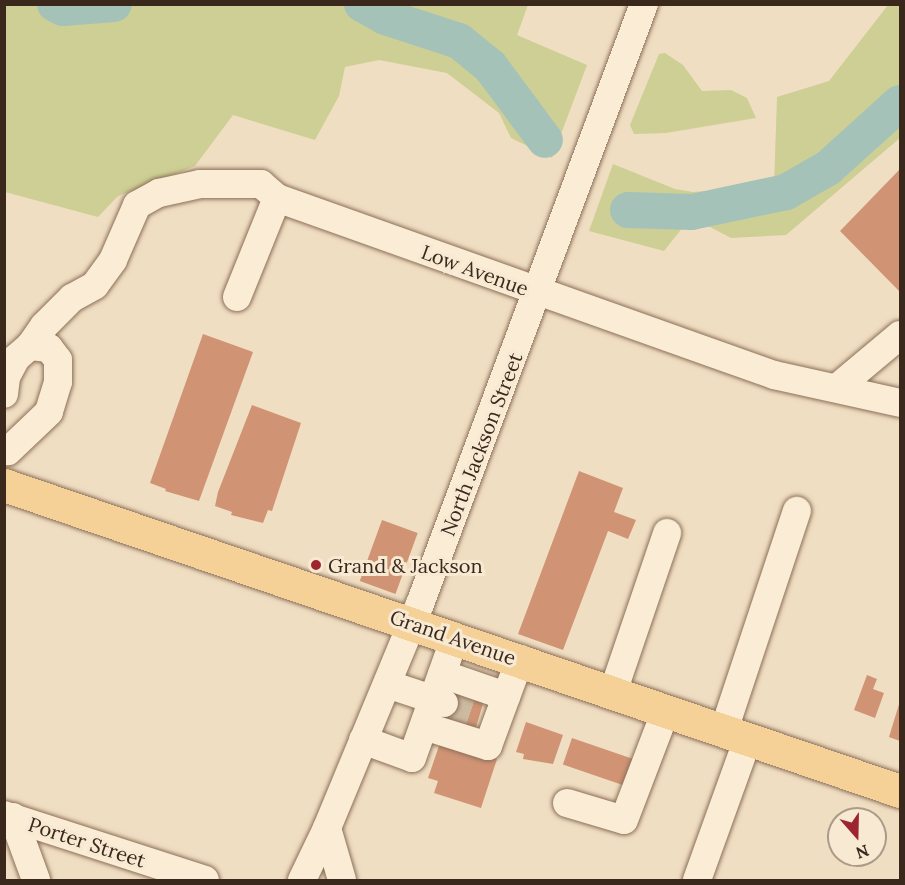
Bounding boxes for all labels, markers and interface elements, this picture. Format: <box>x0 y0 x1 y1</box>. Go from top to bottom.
street label: Low Avenue <box>418 240 532 300</box>
street label: North Jackson Street <box>435 349 527 539</box>
place label: Grand & Jackson <box>328 553 483 577</box>
marker: Grand & Jackson <box>309 558 323 572</box>
street label: Grand Avenue <box>387 604 519 670</box>
north arrow <box>827 807 887 867</box>
street label: Porter Street <box>25 812 149 872</box>
text: N <box>853 841 872 864</box>

